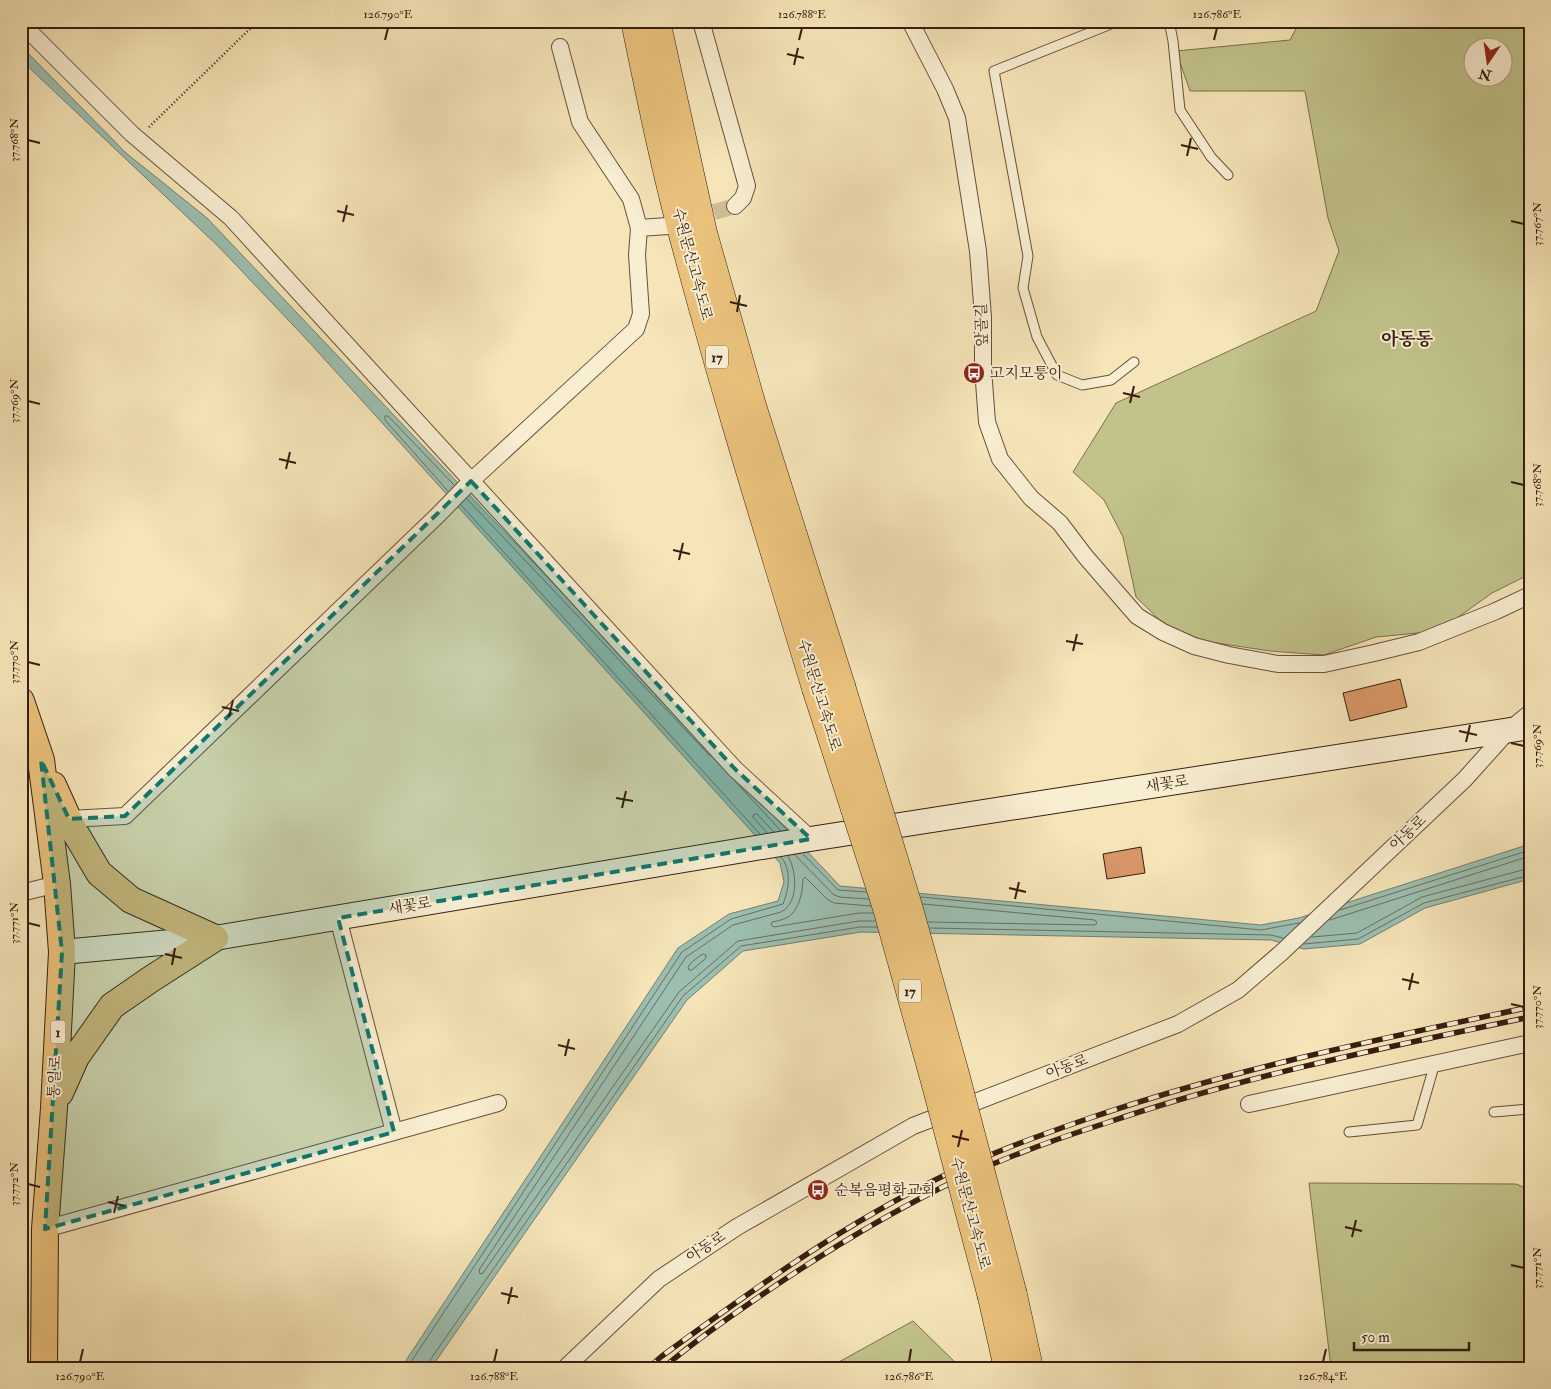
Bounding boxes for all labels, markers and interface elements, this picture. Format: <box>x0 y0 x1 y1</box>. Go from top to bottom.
text: 126.790°E <box>364 7 413 22</box>
text: 126.788°E <box>778 7 826 22</box>
text: 126.786°E <box>1193 7 1242 22</box>
north arrow <box>1464 38 1514 88</box>
text: N <box>1477 64 1494 84</box>
text: 37.768°N <box>7 118 22 162</box>
text: 37.767°N <box>1530 202 1545 246</box>
street label: 수원문산고속도로 <box>668 206 716 323</box>
street label: 앞골길 <box>972 303 992 347</box>
district label: 아동동 <box>1381 328 1434 351</box>
road number: 17 <box>706 346 728 368</box>
bus stop icon: 고지모퉁이 <box>962 361 986 385</box>
place label: 고지모퉁이 <box>990 364 1062 383</box>
text: 37.769°N <box>7 379 22 423</box>
text: 37.768°N <box>1530 463 1545 507</box>
street label: 수원문산고속도로 <box>793 637 845 754</box>
text: 37.770°N <box>7 640 22 684</box>
text: 37.769°N <box>1530 724 1545 768</box>
street label: 새꽃로 <box>1144 771 1190 797</box>
street label: 아동로 <box>1386 811 1431 855</box>
street label: 새꽃로 <box>387 893 433 919</box>
text: 37.771°N <box>7 902 22 944</box>
road number: 17 <box>899 979 921 1002</box>
text: 37.770°N <box>1530 985 1545 1029</box>
road number: 1 <box>50 1020 66 1044</box>
street label: 아동로 <box>1043 1050 1091 1084</box>
street label: 통일로 <box>44 1054 66 1099</box>
street label: 수원문산고속도로 <box>946 1155 994 1272</box>
text: 37.772°N <box>7 1162 22 1206</box>
bus stop icon: 순복음평화교회 <box>806 1178 830 1202</box>
place label: 순복음평화교회 <box>834 1181 935 1200</box>
street label: 아동로 <box>683 1227 730 1267</box>
text: 37.771°N <box>1530 1247 1545 1289</box>
scale bar <box>1354 1319 1468 1351</box>
text: 50 m <box>1361 1328 1390 1347</box>
text: 126.790°E <box>56 1369 105 1384</box>
text: 126.788°E <box>470 1369 518 1384</box>
text: 126.786°E <box>885 1369 934 1384</box>
text: 126.784°E <box>1299 1369 1348 1384</box>

